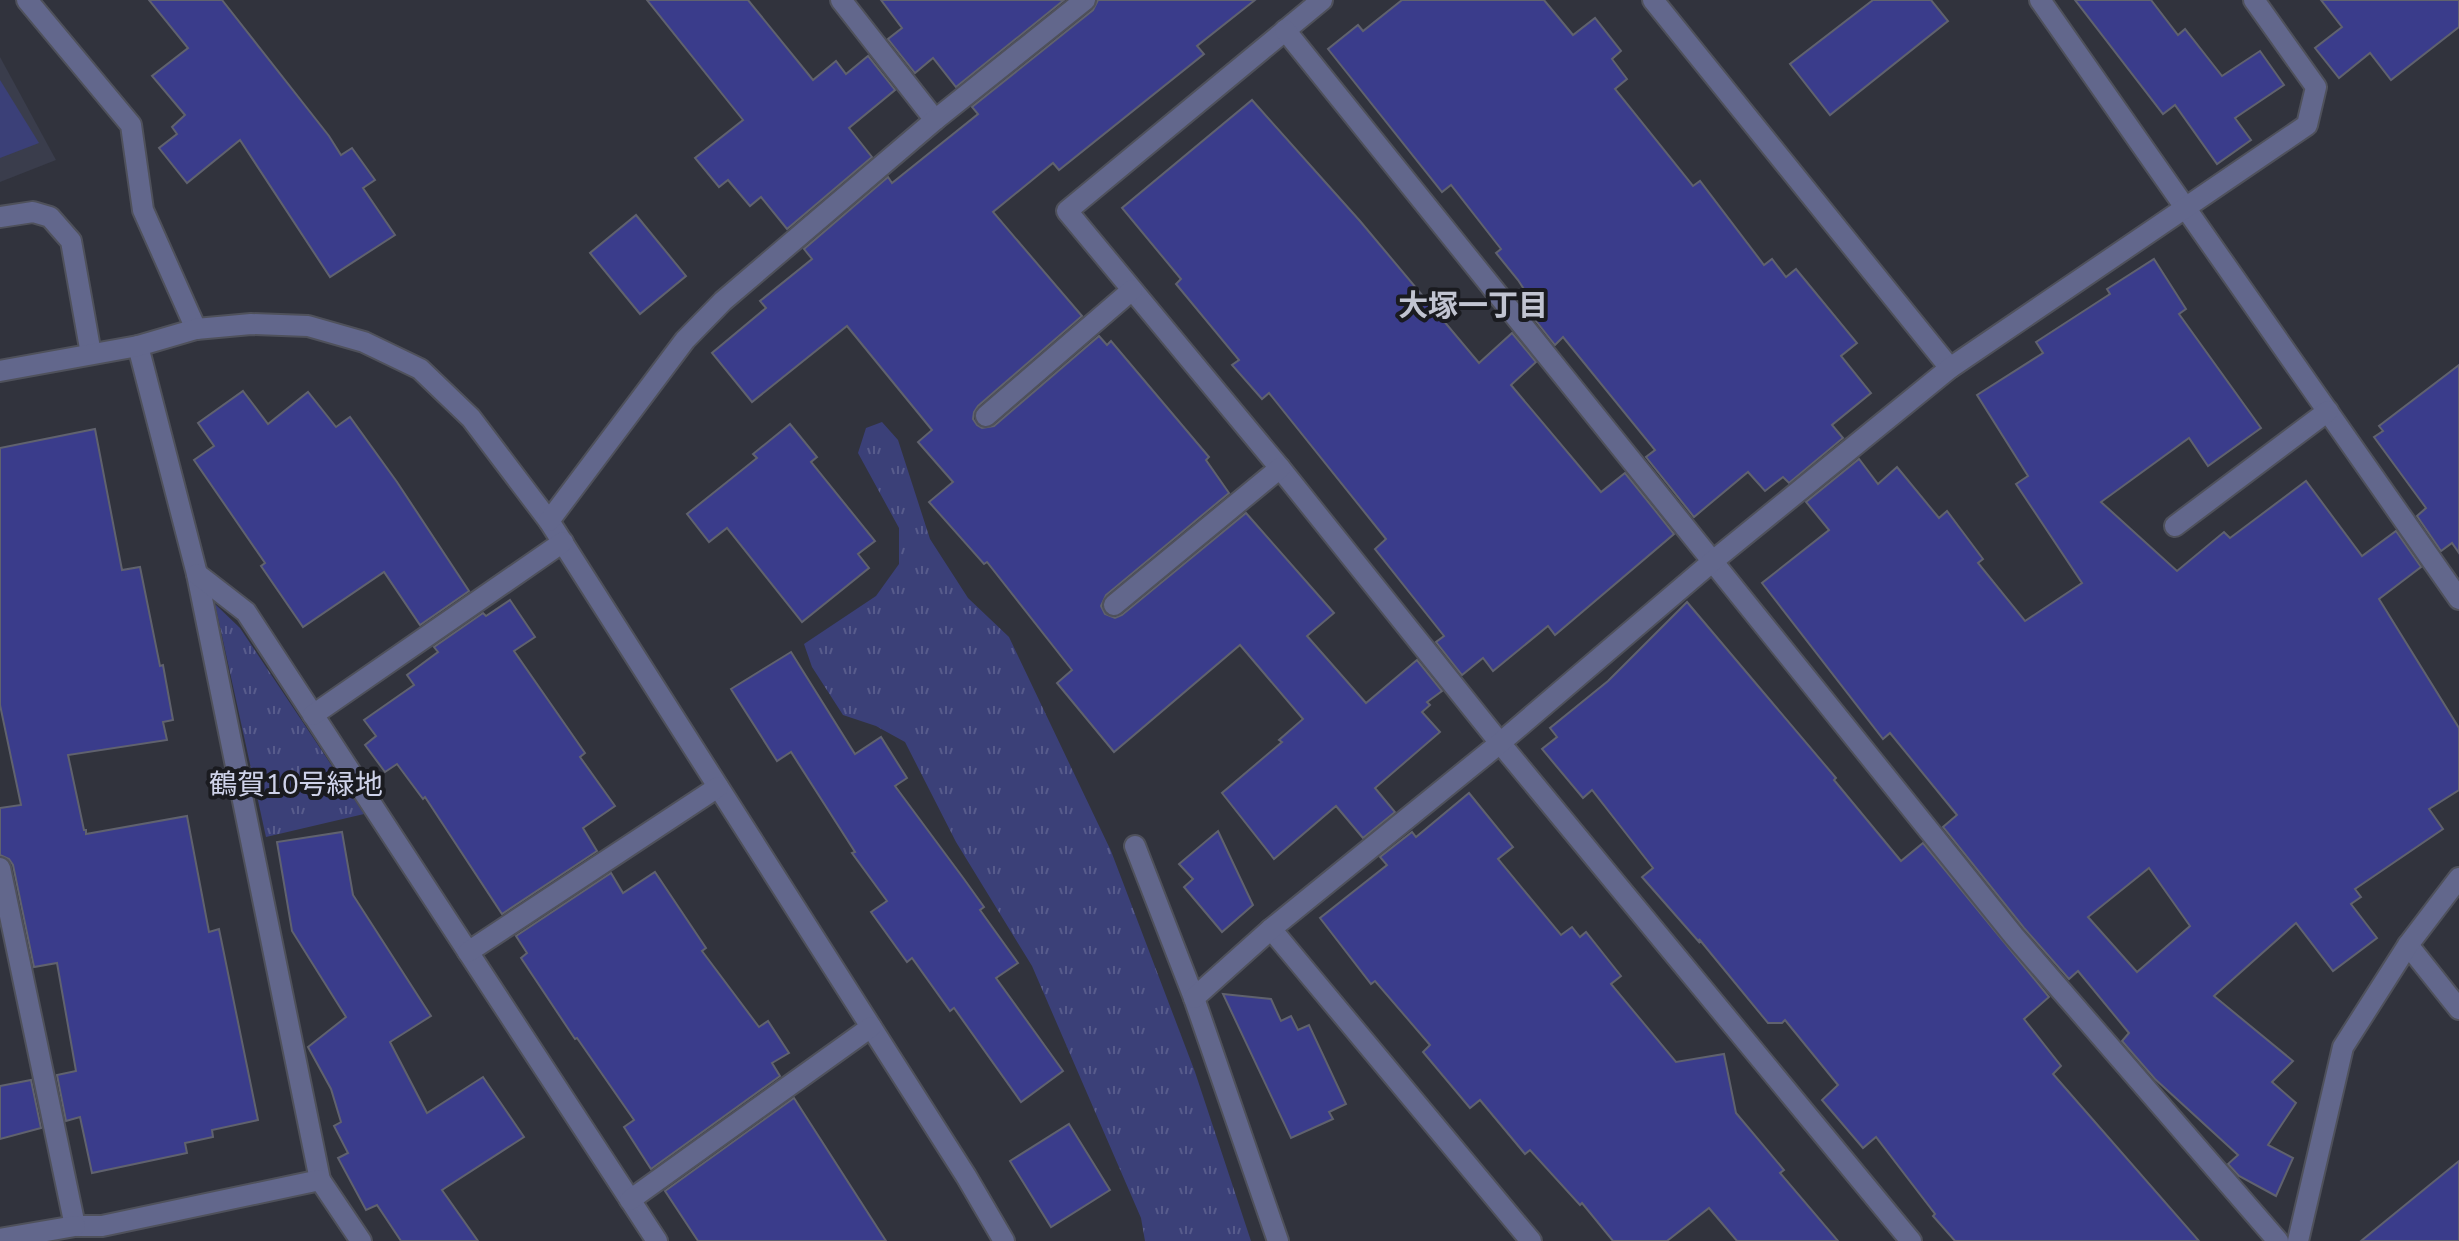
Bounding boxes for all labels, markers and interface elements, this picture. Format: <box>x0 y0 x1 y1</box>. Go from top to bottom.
district label: 大塚一丁目 <box>1398 286 1548 327</box>
park label: 鶴賀10号緑地 <box>209 766 383 804</box>

